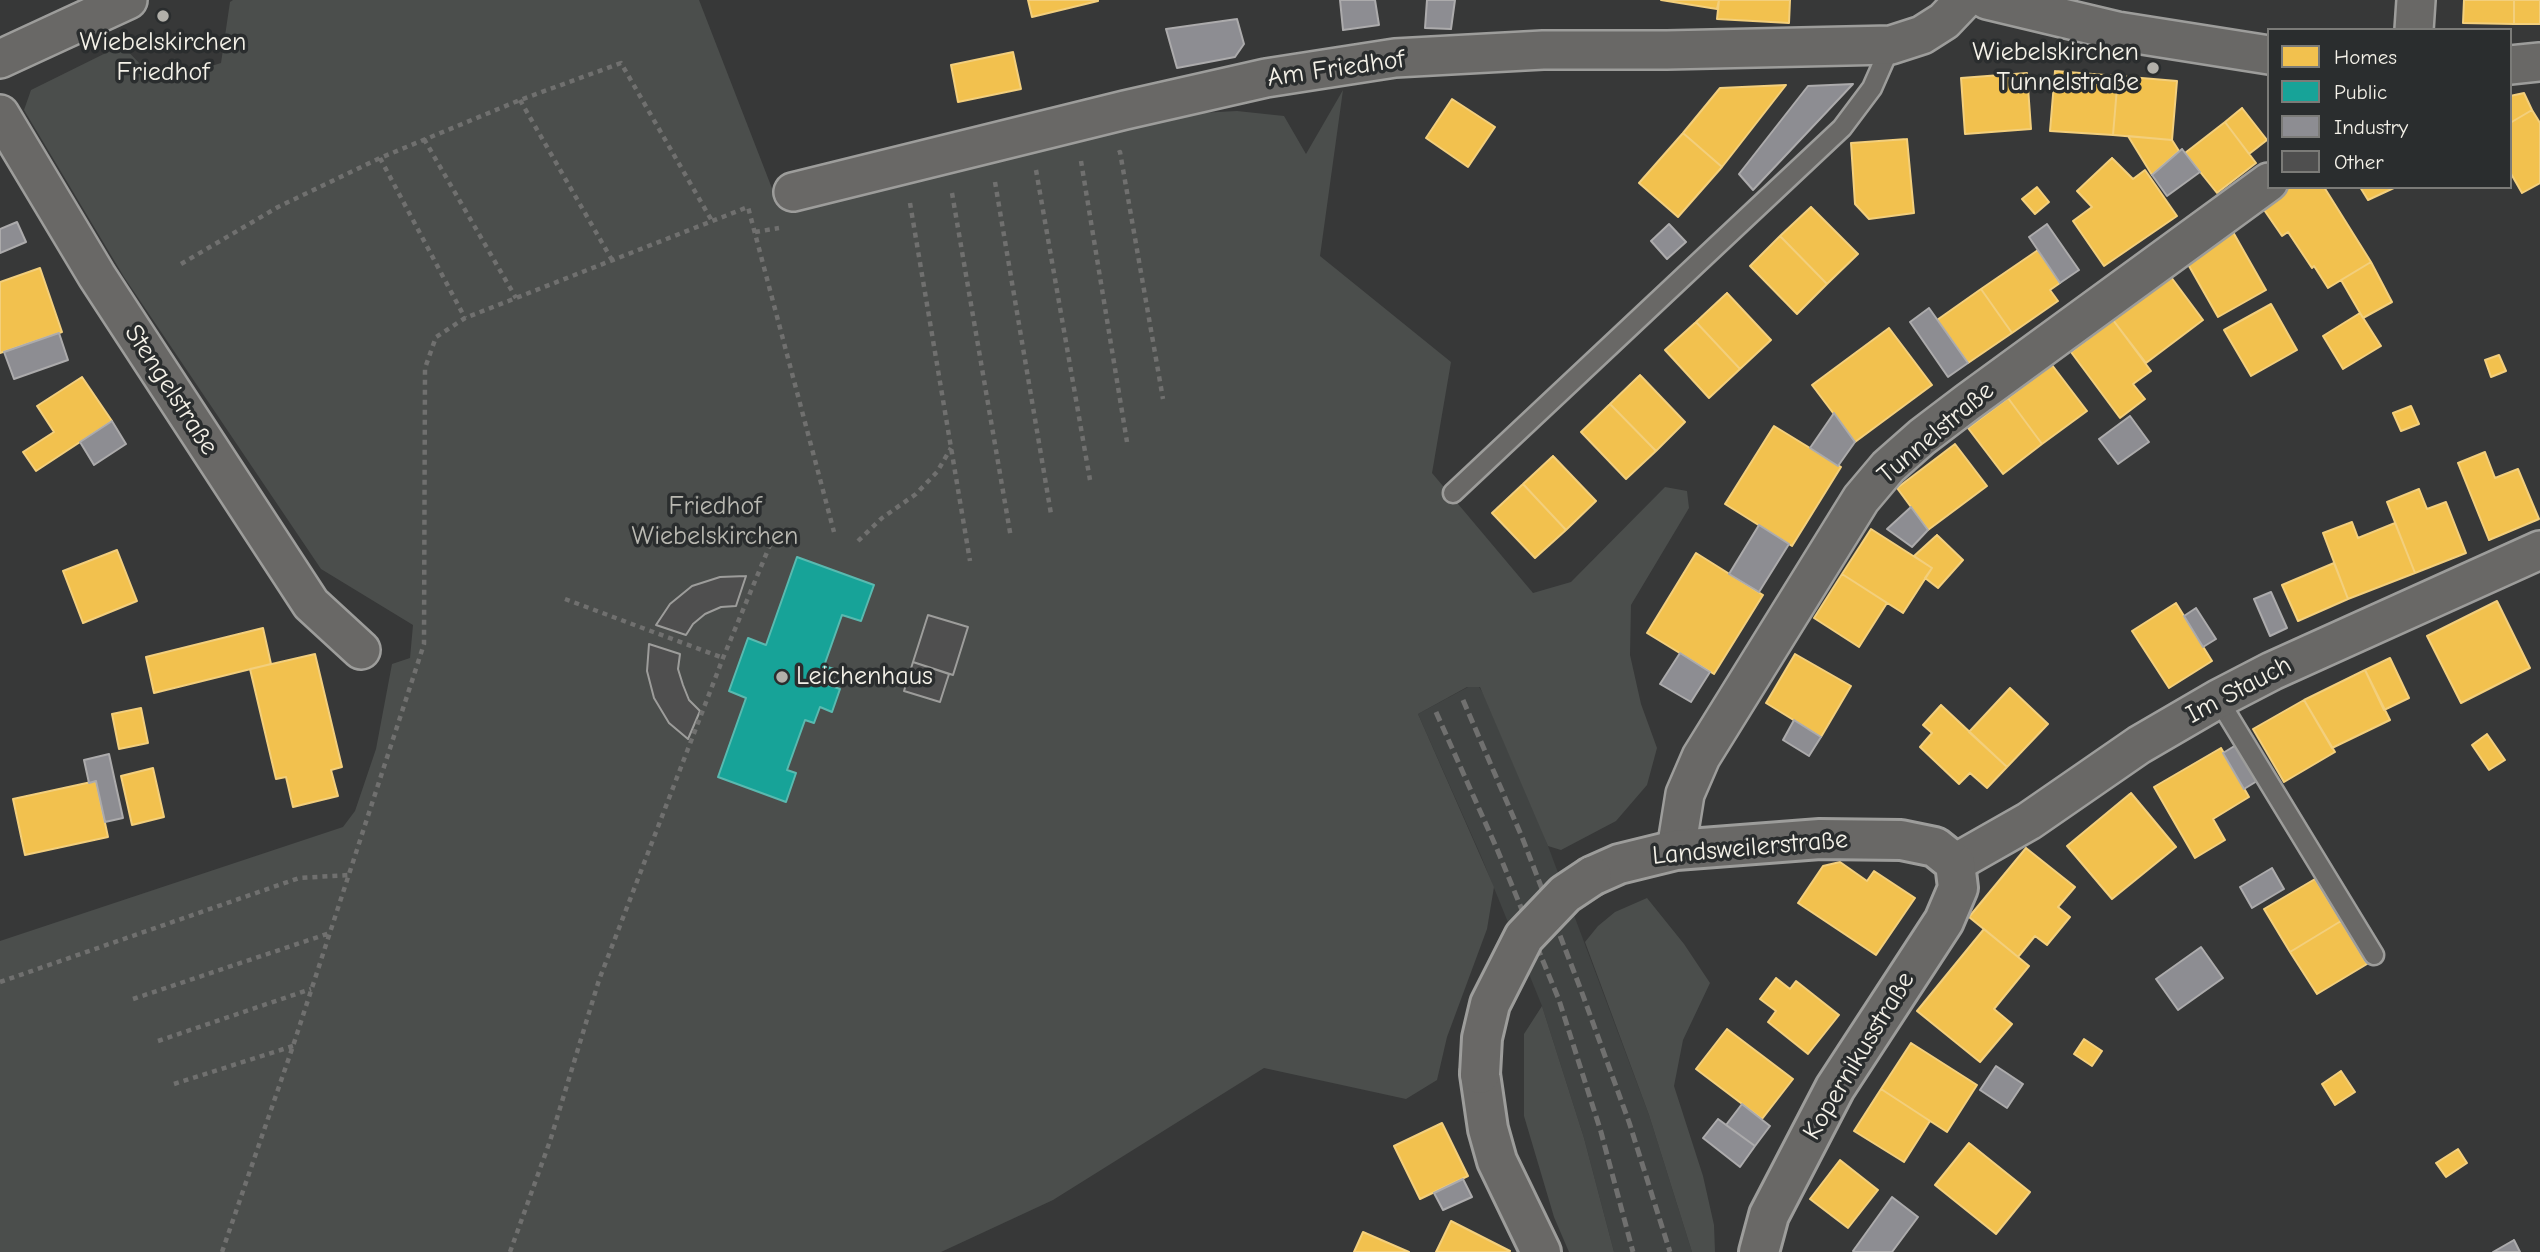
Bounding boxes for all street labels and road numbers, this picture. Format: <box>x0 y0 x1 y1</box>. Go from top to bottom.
street label: Am Friedhof <box>1265 44 1407 94</box>
street label: Stengelstraße <box>117 319 225 461</box>
street label: Tunnelstraße <box>1871 375 2001 491</box>
street label: Im Stauch <box>2181 649 2297 731</box>
street label: Landsweilerstraße <box>1651 824 1849 872</box>
street label: Kopernikusstraße <box>1797 966 1921 1146</box>

